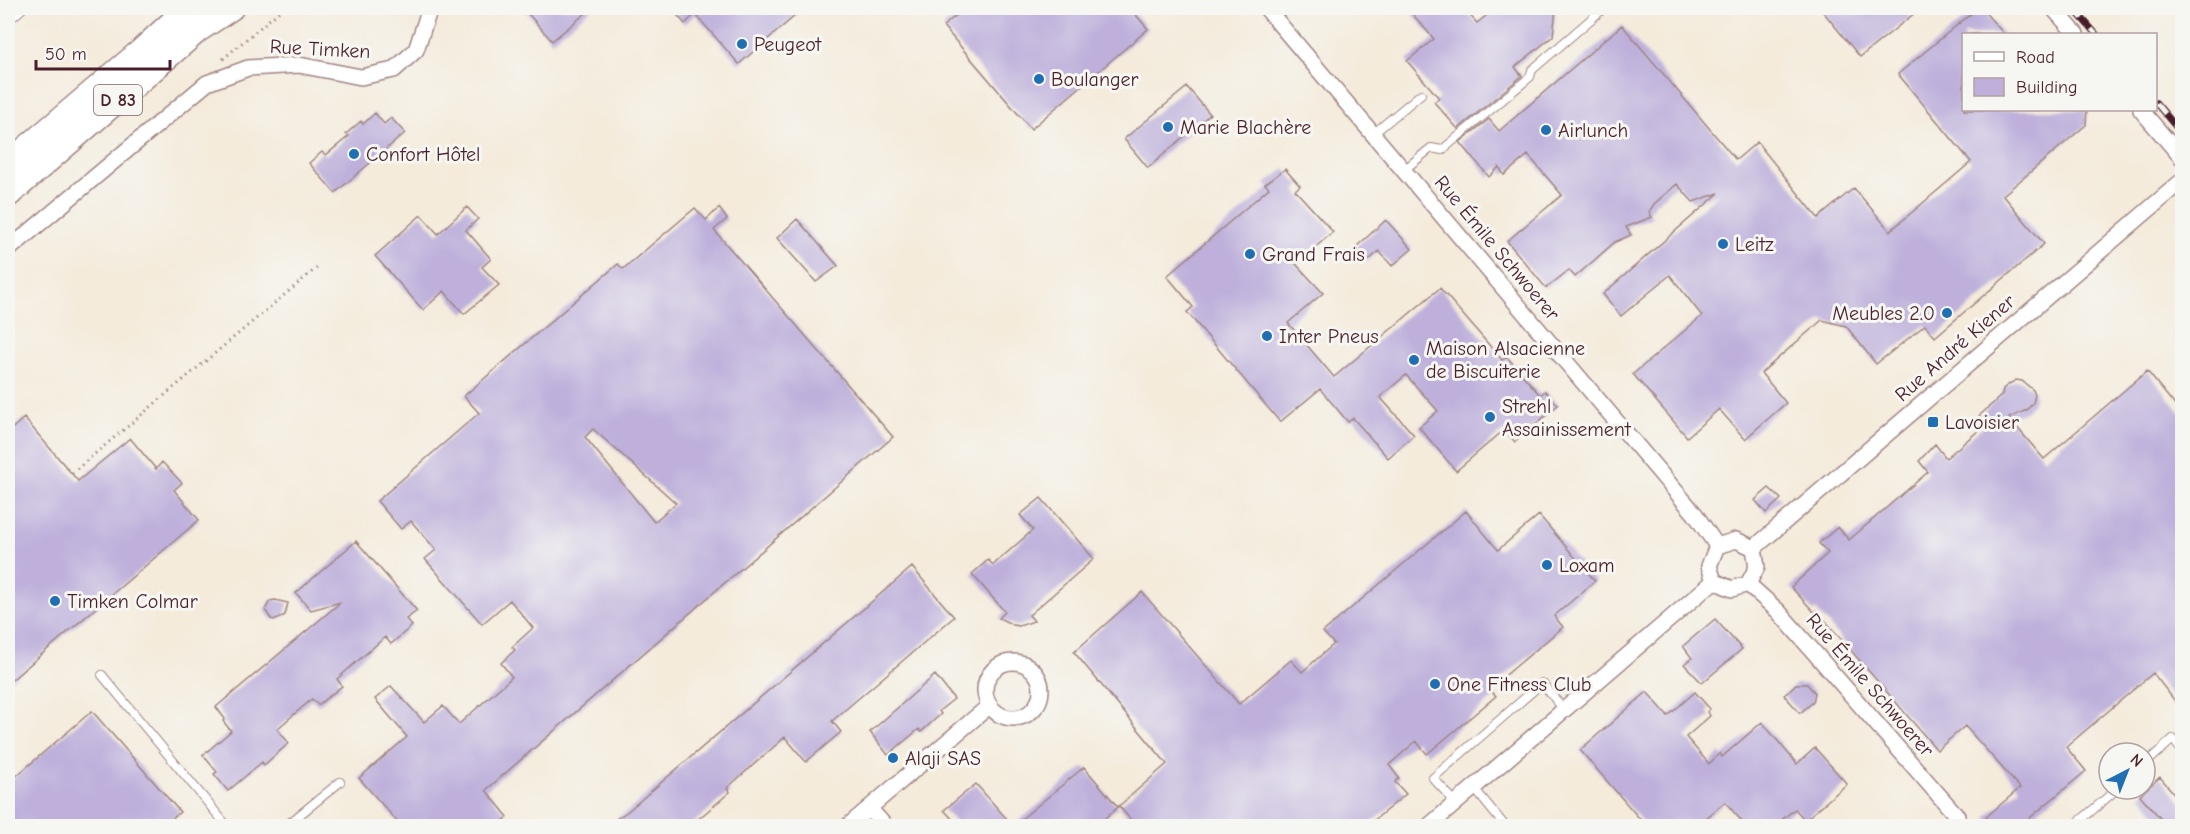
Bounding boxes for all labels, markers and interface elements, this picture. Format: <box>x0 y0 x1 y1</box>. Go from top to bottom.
scale bar <box>36 33 170 71</box>
place label: Peugeot <box>754 33 823 56</box>
legend <box>1962 33 2157 111</box>
street label: Rue Timken <box>269 35 371 63</box>
marker: Peugeot <box>735 37 749 51</box>
text: 50 m <box>45 44 87 65</box>
text: Road <box>2016 47 2055 68</box>
place label: Boulanger <box>1051 68 1139 91</box>
marker: Boulanger <box>1032 72 1046 86</box>
text: Building <box>2016 77 2078 98</box>
road number: D 83 <box>94 85 142 115</box>
place label: Marie Blachère <box>1180 116 1311 139</box>
place label: Airlunch <box>1558 119 1628 142</box>
marker: Marie Blachère <box>1161 120 1175 134</box>
marker: Airlunch <box>1539 123 1553 137</box>
place label: Confort Hôtel <box>366 143 480 166</box>
marker: Confort Hôtel <box>347 147 361 161</box>
street label: Rue Émile Schwoerer <box>1430 171 1564 325</box>
place label: Leitz <box>1735 233 1774 256</box>
marker: Leitz <box>1716 237 1730 251</box>
place label: Grand Frais <box>1262 243 1365 266</box>
marker: Grand Frais <box>1243 247 1257 261</box>
street label: Rue André Kiener <box>1890 290 2020 406</box>
place label: Meubles 2.0 <box>1832 302 1935 325</box>
marker: Meubles 2.0 <box>1940 306 1954 320</box>
place label: Inter Pneus <box>1279 325 1379 348</box>
marker: Inter Pneus <box>1260 329 1274 343</box>
place label: Maison Alsacienne de Biscuiterie <box>1426 337 1585 383</box>
marker: Maison Alsacienne de Biscuiterie <box>1407 353 1421 367</box>
place label: Strehl Assainissement <box>1502 395 1632 441</box>
marker: Strehl Assainissement <box>1483 410 1497 424</box>
place label: Lavoisier <box>1945 411 2019 434</box>
marker: Lavoisier <box>1926 415 1940 429</box>
place label: Loxam <box>1559 554 1615 577</box>
marker: Loxam <box>1540 558 1554 572</box>
place label: Timken Colmar <box>67 590 198 613</box>
marker: Timken Colmar <box>48 594 62 608</box>
street label: Rue Émile Schwoerer <box>1802 609 1938 761</box>
place label: One Fitness Club <box>1447 673 1591 696</box>
marker: One Fitness Club <box>1428 677 1442 691</box>
north arrow <box>2097 741 2157 801</box>
place label: Alaji SAS <box>905 747 981 770</box>
text: N <box>2126 750 2146 771</box>
marker: Alaji SAS <box>886 751 900 765</box>

